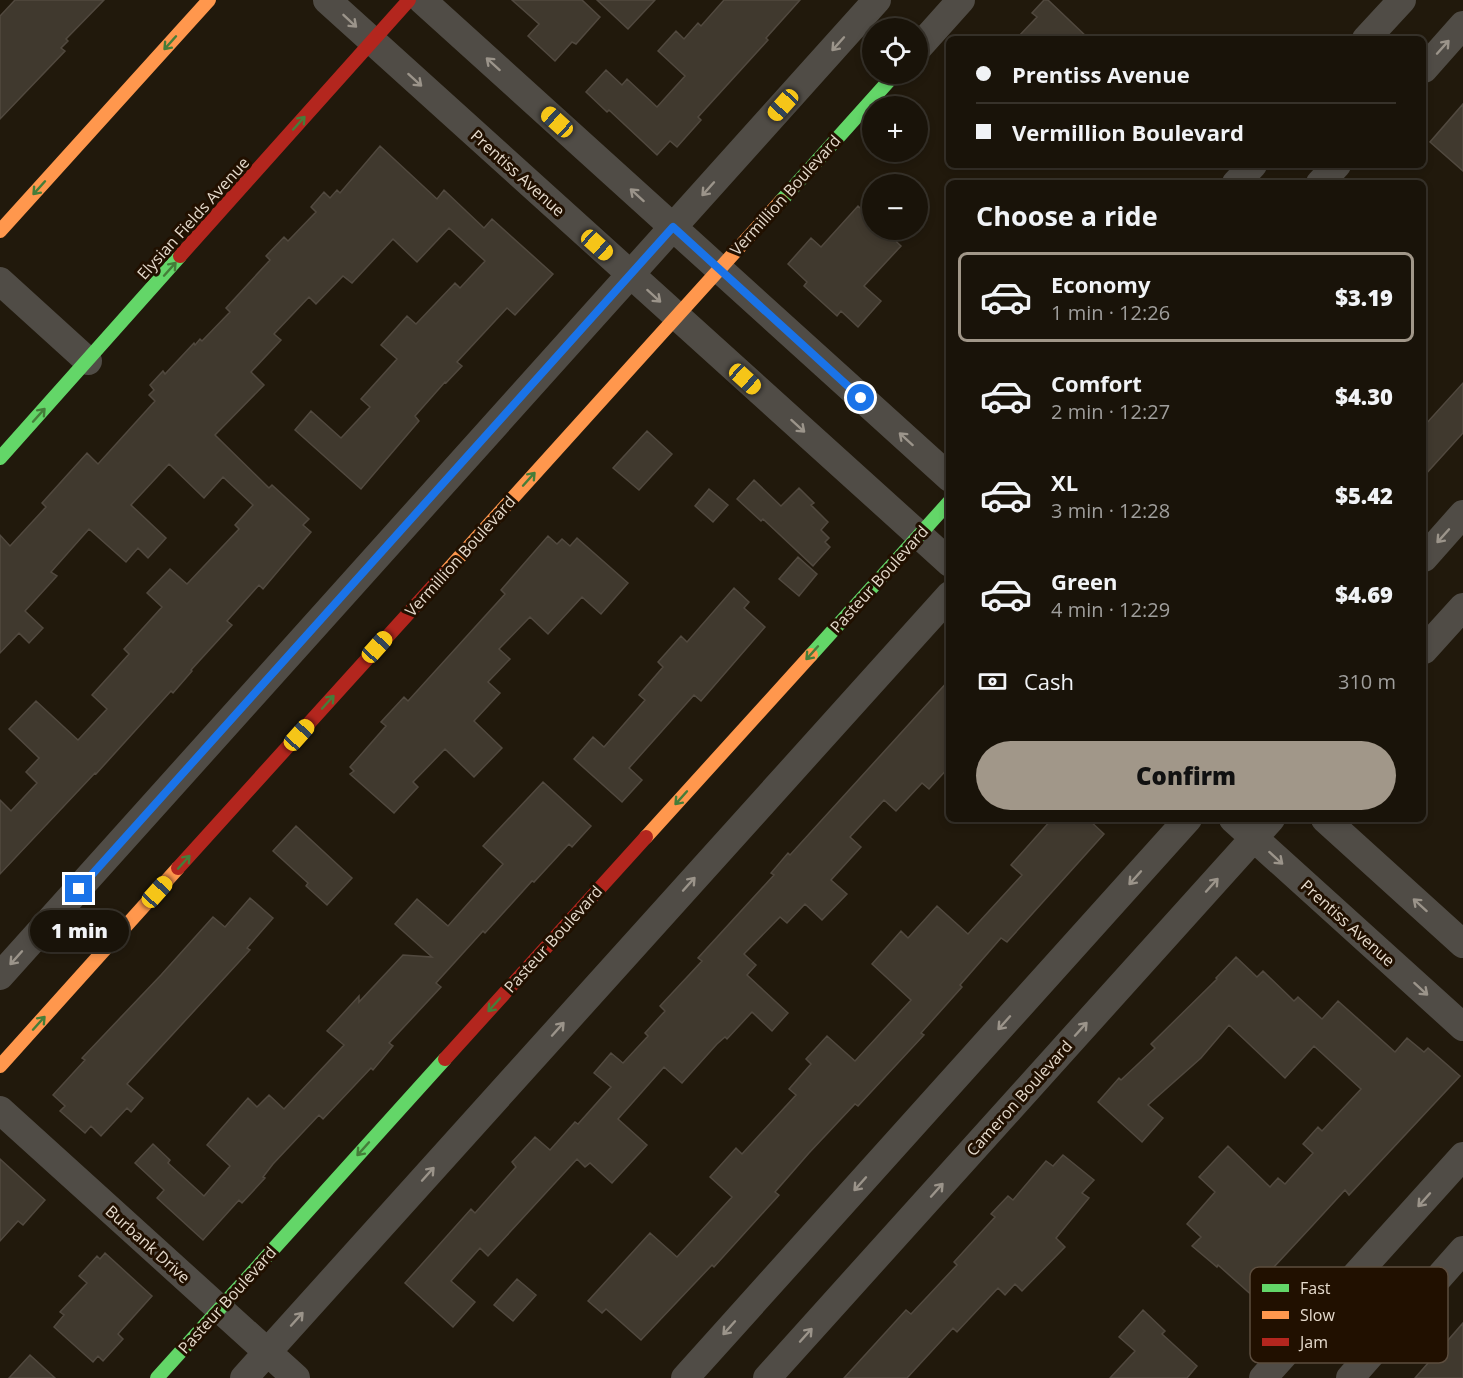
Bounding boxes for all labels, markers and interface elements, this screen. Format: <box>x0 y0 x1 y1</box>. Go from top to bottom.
one-way arrow <box>342 13 357 28</box>
map controls <box>862 18 928 240</box>
button: locate <box>862 18 928 84</box>
one-way arrow <box>163 36 177 51</box>
one-way arrow <box>831 36 845 51</box>
one-way arrow <box>1436 39 1450 54</box>
one-way arrow <box>486 57 501 71</box>
text: Prentiss Avenue <box>1012 59 1190 89</box>
one-way arrow <box>408 73 423 88</box>
car <box>764 86 802 124</box>
button: + <box>862 96 928 162</box>
car <box>538 103 576 141</box>
one-way arrow <box>292 116 306 131</box>
text: Vermillion Boulevard <box>1012 117 1244 147</box>
street label: Prentiss Avenue <box>466 125 570 221</box>
street label: Vermillion Boulevard <box>725 130 845 260</box>
street label: Elysian Fields Avenue <box>132 152 254 284</box>
button: − <box>862 174 928 240</box>
one-way arrow <box>32 180 46 195</box>
one-way arrow <box>701 181 715 196</box>
one-way arrow <box>630 188 645 202</box>
text: Choose a ride <box>976 197 1158 234</box>
car <box>578 226 616 264</box>
one-way arrow <box>163 261 176 277</box>
text: Economy <box>1051 269 1150 299</box>
icon: car <box>979 270 1033 324</box>
text: $3.19 <box>1335 282 1393 312</box>
one-way arrow <box>646 289 661 303</box>
text: 1 min · 12:26 <box>1051 299 1170 326</box>
car <box>726 360 764 398</box>
text: Comfort <box>1051 368 1142 398</box>
icon: car <box>979 369 1033 423</box>
text: $4.30 <box>1335 381 1393 411</box>
route start <box>847 384 874 411</box>
text: 2 min · 12:27 <box>1051 398 1170 425</box>
one-way arrow <box>32 407 46 422</box>
one-way arrow <box>790 419 805 433</box>
one-way arrow <box>899 432 914 446</box>
text: XL <box>1051 467 1078 497</box>
icon: car <box>979 468 1033 522</box>
one-way arrow <box>522 472 536 487</box>
text: $5.42 <box>1335 480 1393 510</box>
street label: Vermillion Boulevard <box>400 491 520 621</box>
text: 3 min · 12:28 <box>1051 497 1170 524</box>
street label: Pasteur Boulevard <box>825 521 933 637</box>
one-way arrow <box>1436 528 1450 543</box>
text: Green <box>1051 566 1117 596</box>
icon: car <box>979 567 1033 621</box>
text: $4.69 <box>1335 579 1393 609</box>
text: 4 min · 12:29 <box>1051 596 1170 623</box>
car <box>358 628 396 666</box>
one-way arrow <box>805 645 819 660</box>
icon: cash <box>976 665 1009 698</box>
text: Cash <box>1024 666 1074 696</box>
text: 310 m <box>1338 668 1396 695</box>
one-way arrow <box>321 695 335 710</box>
car <box>280 716 318 754</box>
button: Confirm <box>976 741 1396 810</box>
one-way arrow <box>674 790 688 805</box>
one-way arrow <box>1268 851 1283 865</box>
one-way arrow <box>177 855 191 870</box>
one-way arrow <box>1128 870 1142 885</box>
car <box>138 873 176 911</box>
route end <box>65 875 92 902</box>
street label: Prentiss Avenue <box>1296 875 1400 971</box>
one-way arrow <box>682 877 696 892</box>
one-way arrow <box>1205 877 1219 892</box>
street label: Pasteur Boulevard <box>499 881 607 997</box>
one-way arrow <box>1412 898 1427 912</box>
callout: 1 min <box>29 910 128 952</box>
text: 1 min <box>51 917 108 944</box>
one-way arrow <box>9 951 23 966</box>
one-way arrow <box>1413 982 1428 996</box>
one-way arrow <box>487 997 501 1012</box>
one-way arrow <box>32 1015 46 1030</box>
one-way arrow <box>997 1015 1011 1030</box>
one-way arrow <box>551 1022 565 1037</box>
one-way arrow <box>1074 1022 1089 1037</box>
street label: Cameron Boulevard <box>961 1035 1077 1161</box>
one-way arrow <box>356 1142 370 1157</box>
one-way arrow <box>421 1167 435 1182</box>
one-way arrow <box>853 1176 867 1191</box>
one-way arrow <box>930 1183 944 1198</box>
one-way arrow <box>1417 1192 1431 1207</box>
street label: Burbank Drive <box>101 1200 195 1288</box>
street label: Pasteur Boulevard <box>173 1242 281 1358</box>
legend <box>1250 1267 1448 1363</box>
text: Fast <box>1300 1277 1331 1299</box>
text: Slow <box>1300 1304 1335 1326</box>
one-way arrow <box>290 1312 304 1327</box>
one-way arrow <box>722 1321 736 1336</box>
one-way arrow <box>799 1327 813 1342</box>
text: Jam <box>1298 1331 1328 1353</box>

